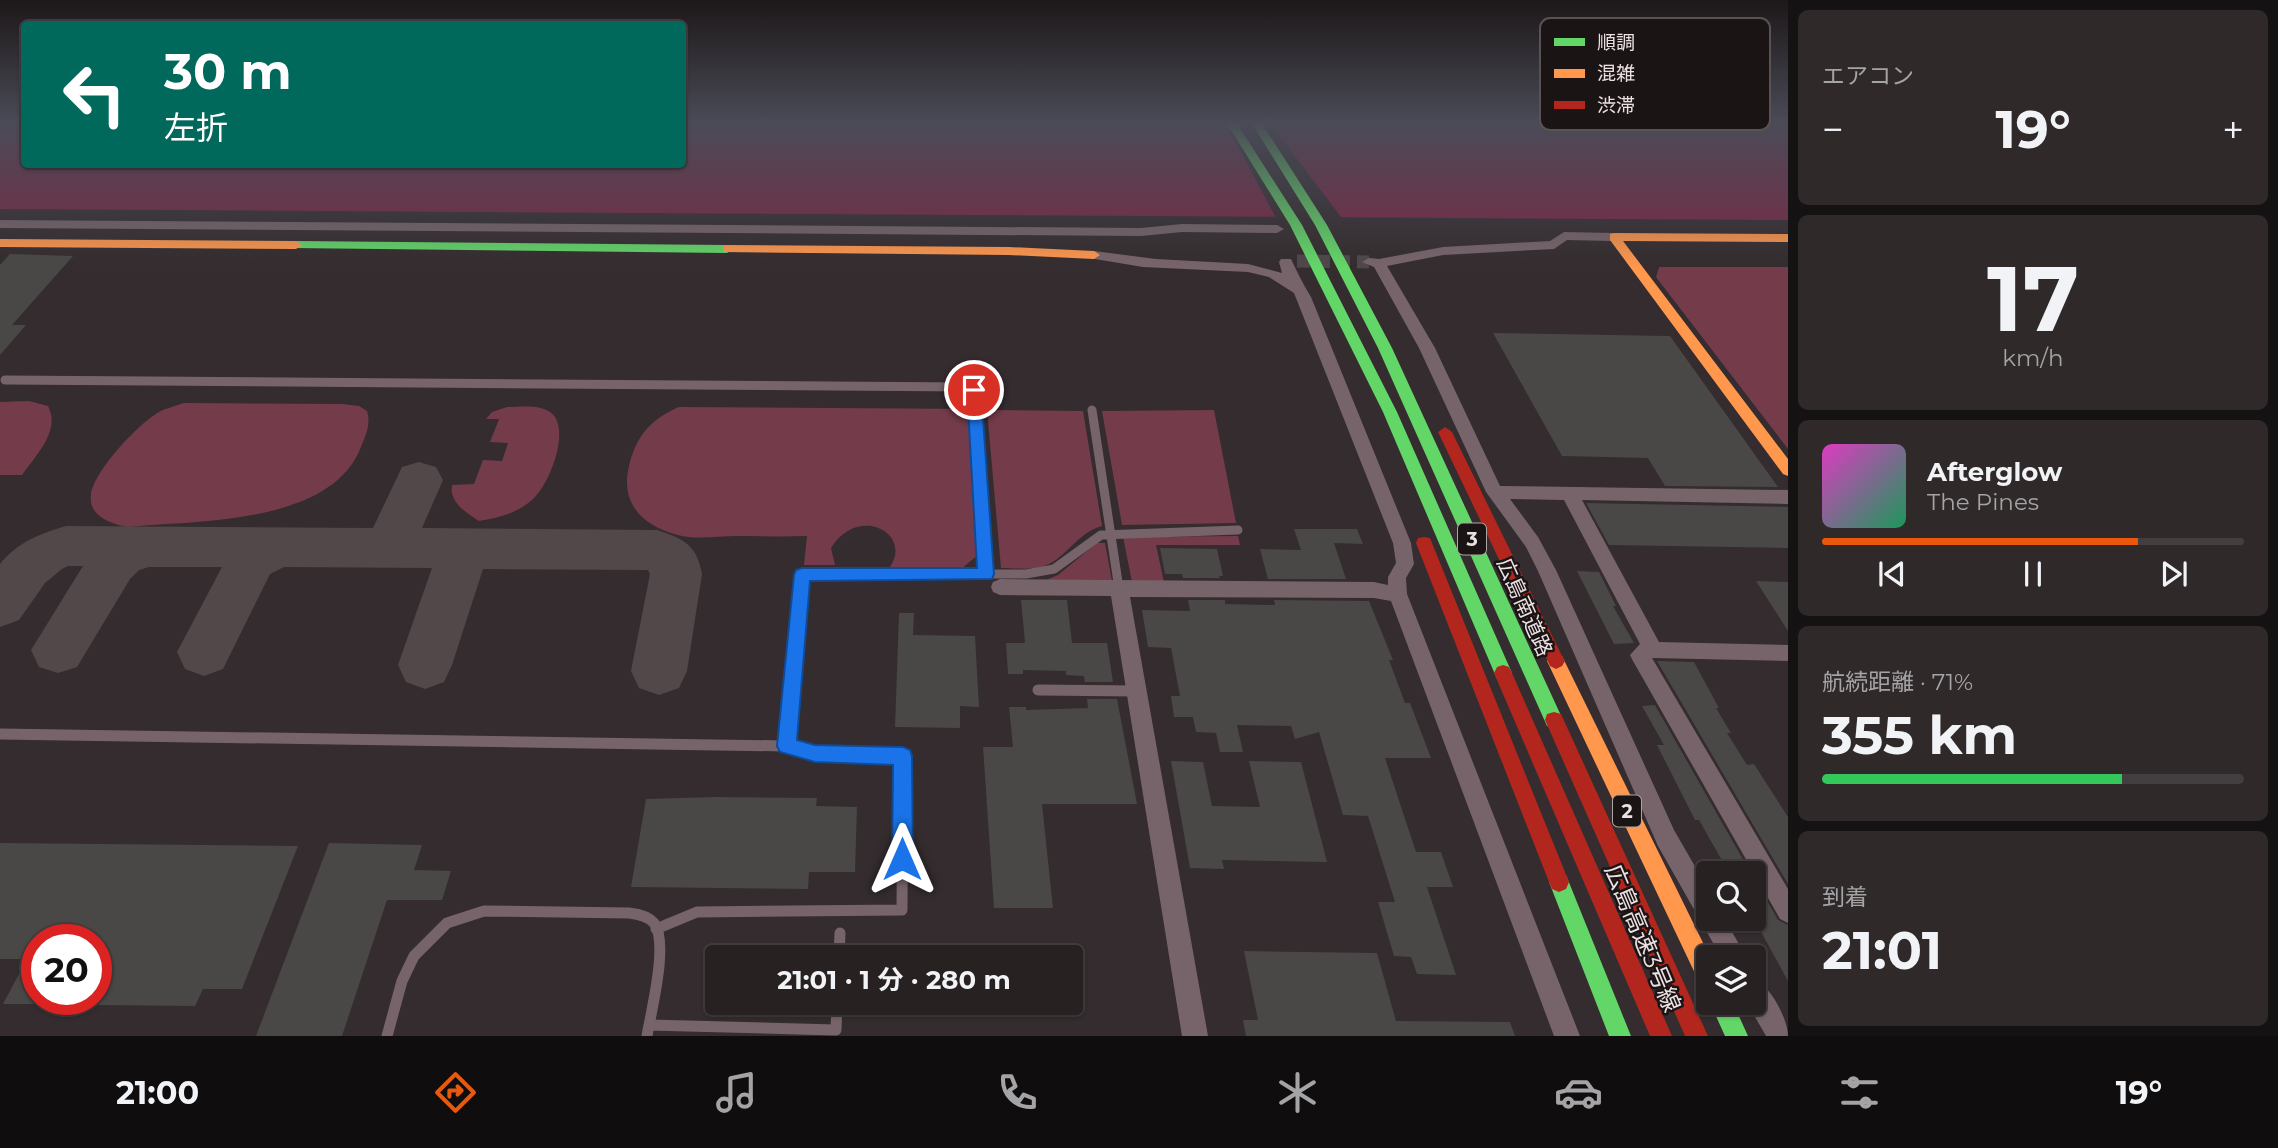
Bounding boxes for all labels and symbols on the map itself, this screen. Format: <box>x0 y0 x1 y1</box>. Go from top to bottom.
legend <box>1540 18 1770 130</box>
text: 順調 <box>1597 31 1635 54</box>
text: 混雑 <box>1597 62 1635 85</box>
text: 渋滞 <box>1597 94 1635 117</box>
pin <box>944 360 1004 420</box>
road number: 3 <box>1458 524 1486 554</box>
street label: 広島南道路 <box>1492 554 1558 660</box>
road number: 2 <box>1613 796 1641 826</box>
position arrow <box>865 822 939 896</box>
street label: 広島高速3号線 <box>1599 860 1687 1016</box>
speed limit sign: 20 <box>21 924 112 1015</box>

